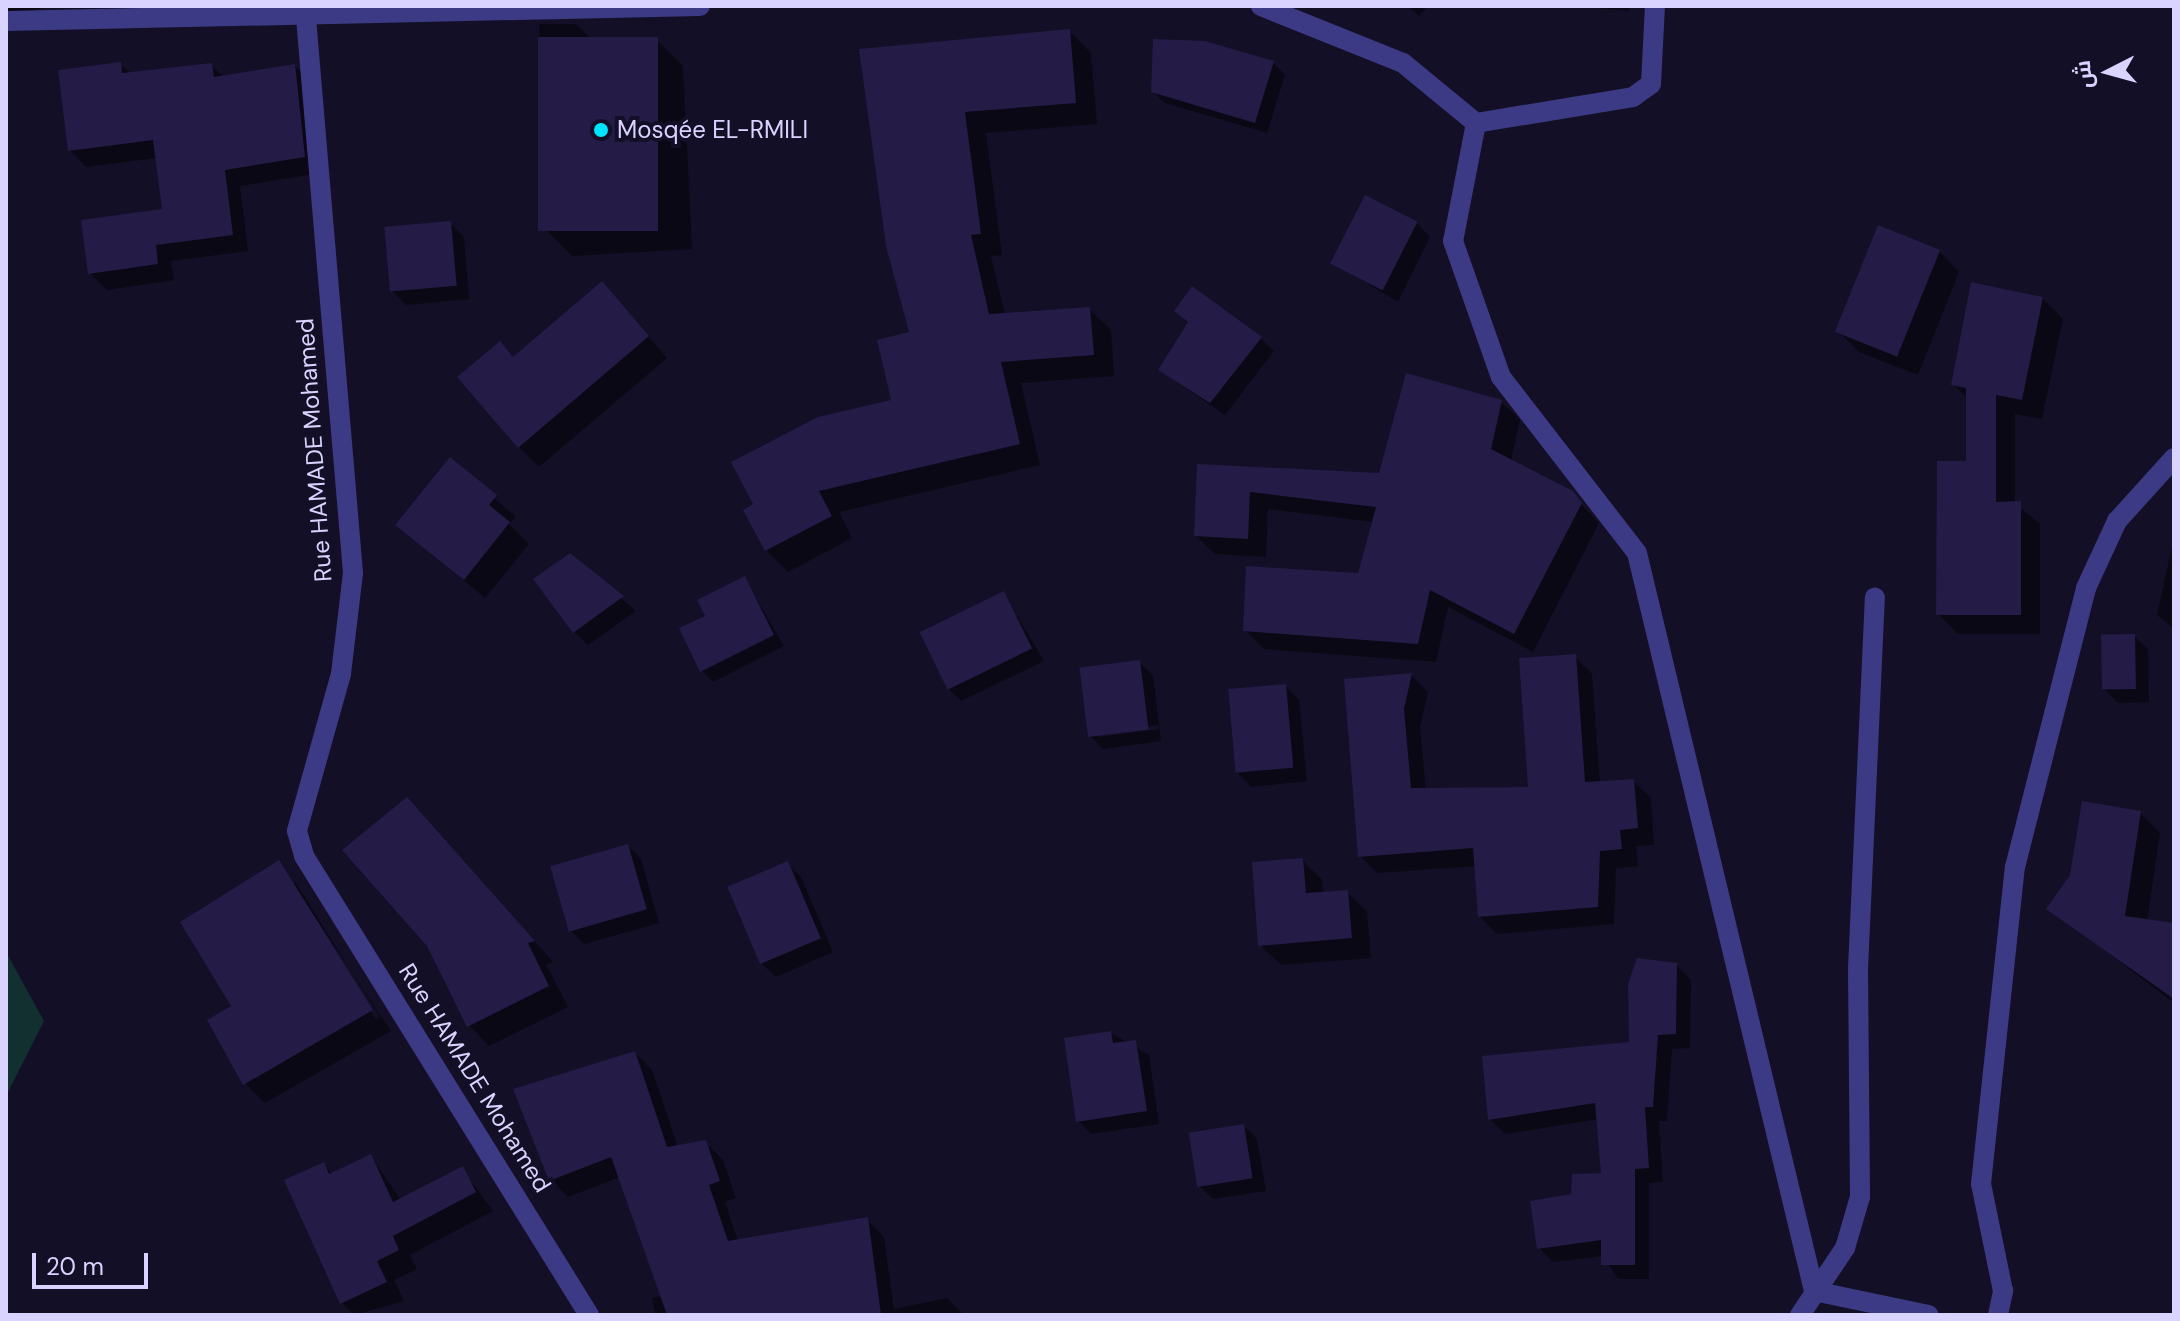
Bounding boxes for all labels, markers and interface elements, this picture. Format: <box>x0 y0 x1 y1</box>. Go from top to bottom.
north arrow <box>2068 32 2148 112</box>
text: ش <box>2068 59 2100 90</box>
place label: Mosqée EL-RMILI <box>617 116 808 144</box>
marker: Mosqée EL-RMILI <box>592 121 610 139</box>
street label: Rue HAMADE Mohamed <box>290 317 338 583</box>
street label: Rue HAMADE Mohamed <box>393 958 557 1198</box>
scale bar <box>36 1237 152 1287</box>
text: 20 m <box>46 1251 104 1282</box>

